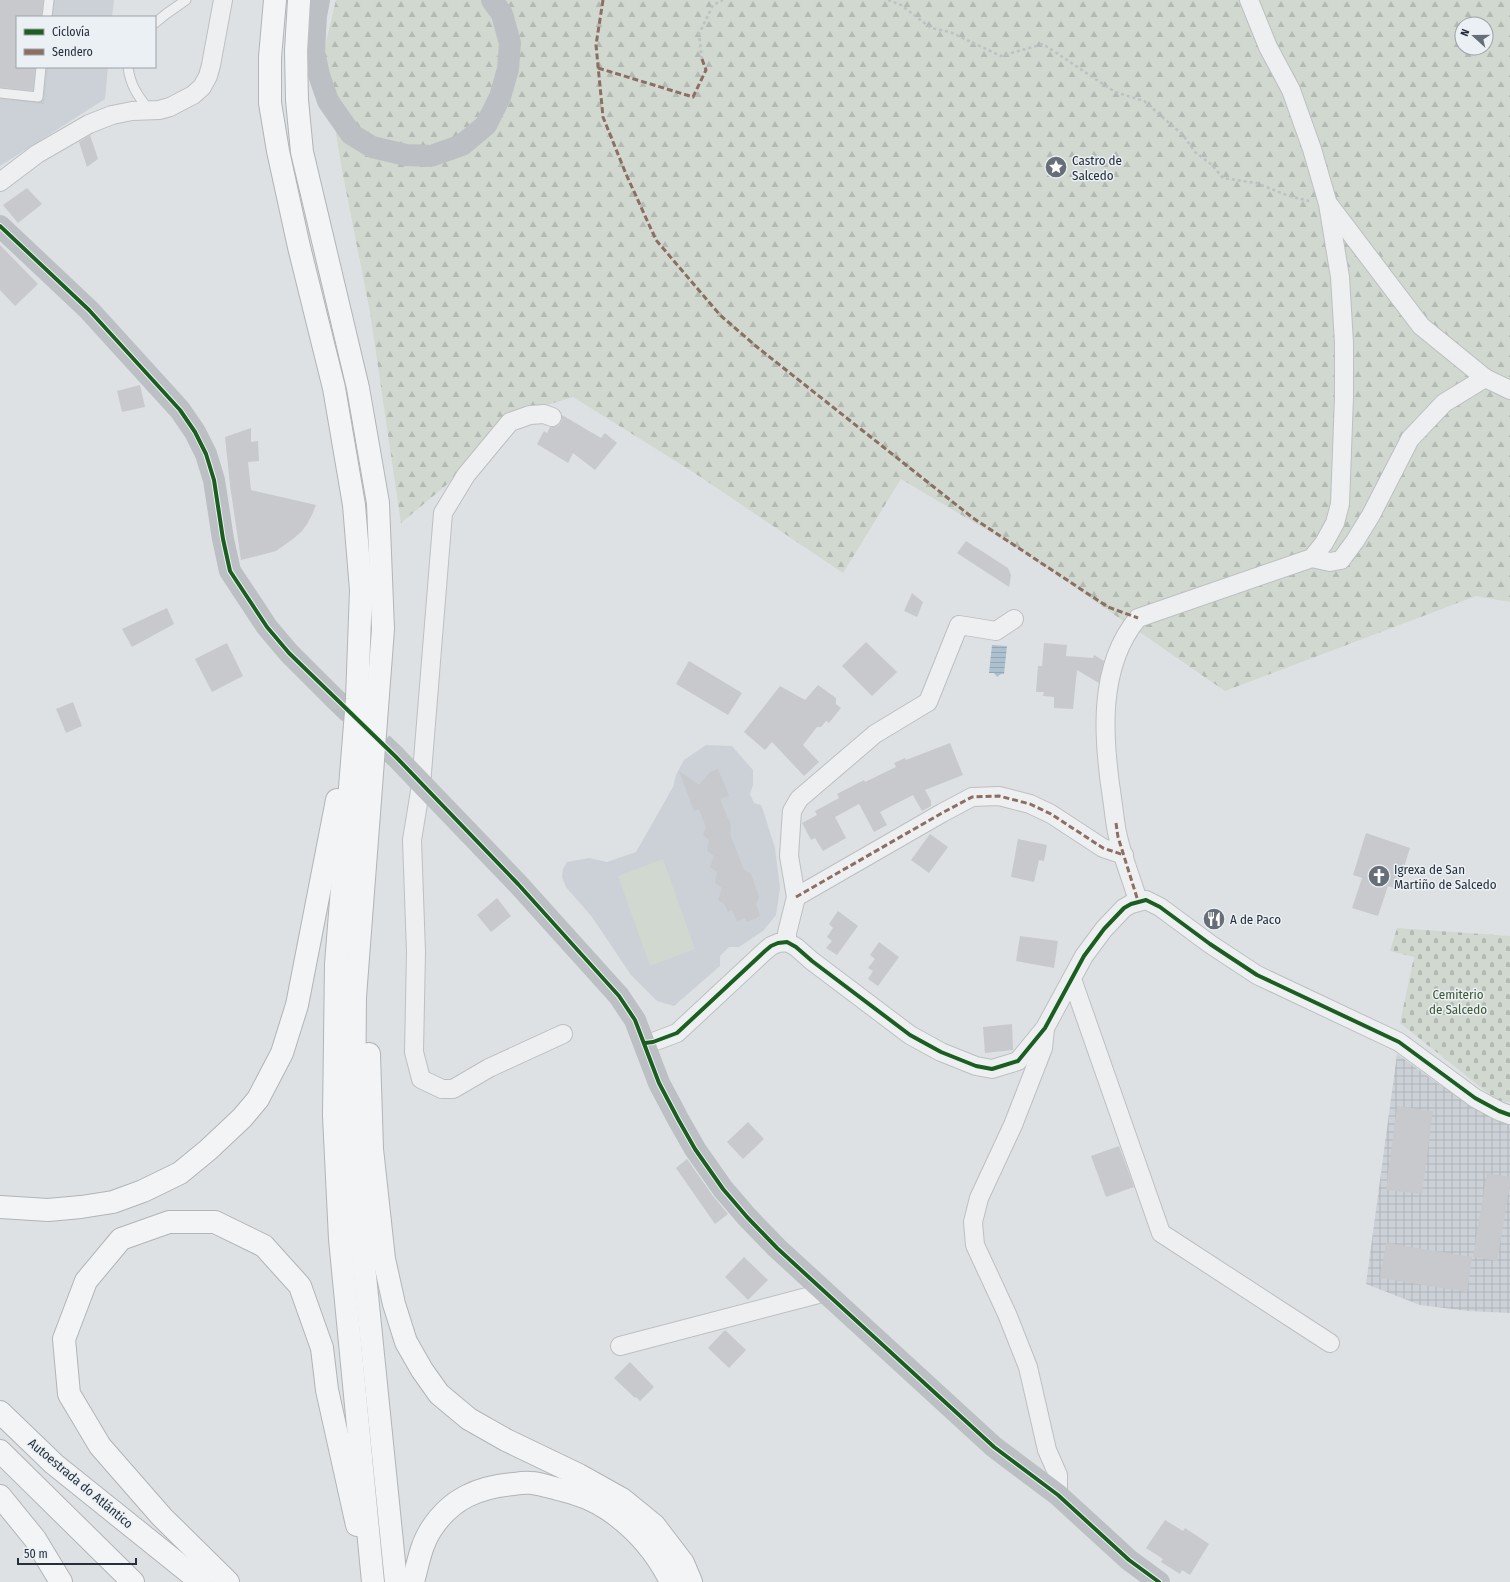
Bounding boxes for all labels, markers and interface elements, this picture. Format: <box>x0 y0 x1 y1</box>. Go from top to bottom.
legend <box>16 16 156 68</box>
north arrow <box>1454 16 1494 56</box>
text: Ciclovía <box>52 25 90 39</box>
text: N <box>1458 27 1472 38</box>
text: Sendero <box>52 45 93 59</box>
place label: Castro de Salcedo <box>1072 153 1122 183</box>
place icon: Castro de Salcedo <box>1043 154 1069 180</box>
place label: Igrexa de San Martiño de Salcedo <box>1394 862 1497 892</box>
church icon: Igrexa de San Martiño de Salcedo <box>1366 863 1392 889</box>
restaurant icon: A de Paco <box>1201 906 1227 932</box>
place label: A de Paco <box>1230 912 1281 927</box>
park label: Cemiterio de Salcedo <box>1429 987 1487 1017</box>
street label: Autoestrada do Atlántico <box>25 1435 136 1532</box>
scale bar <box>18 1540 136 1566</box>
text: 50 m <box>24 1547 48 1561</box>

